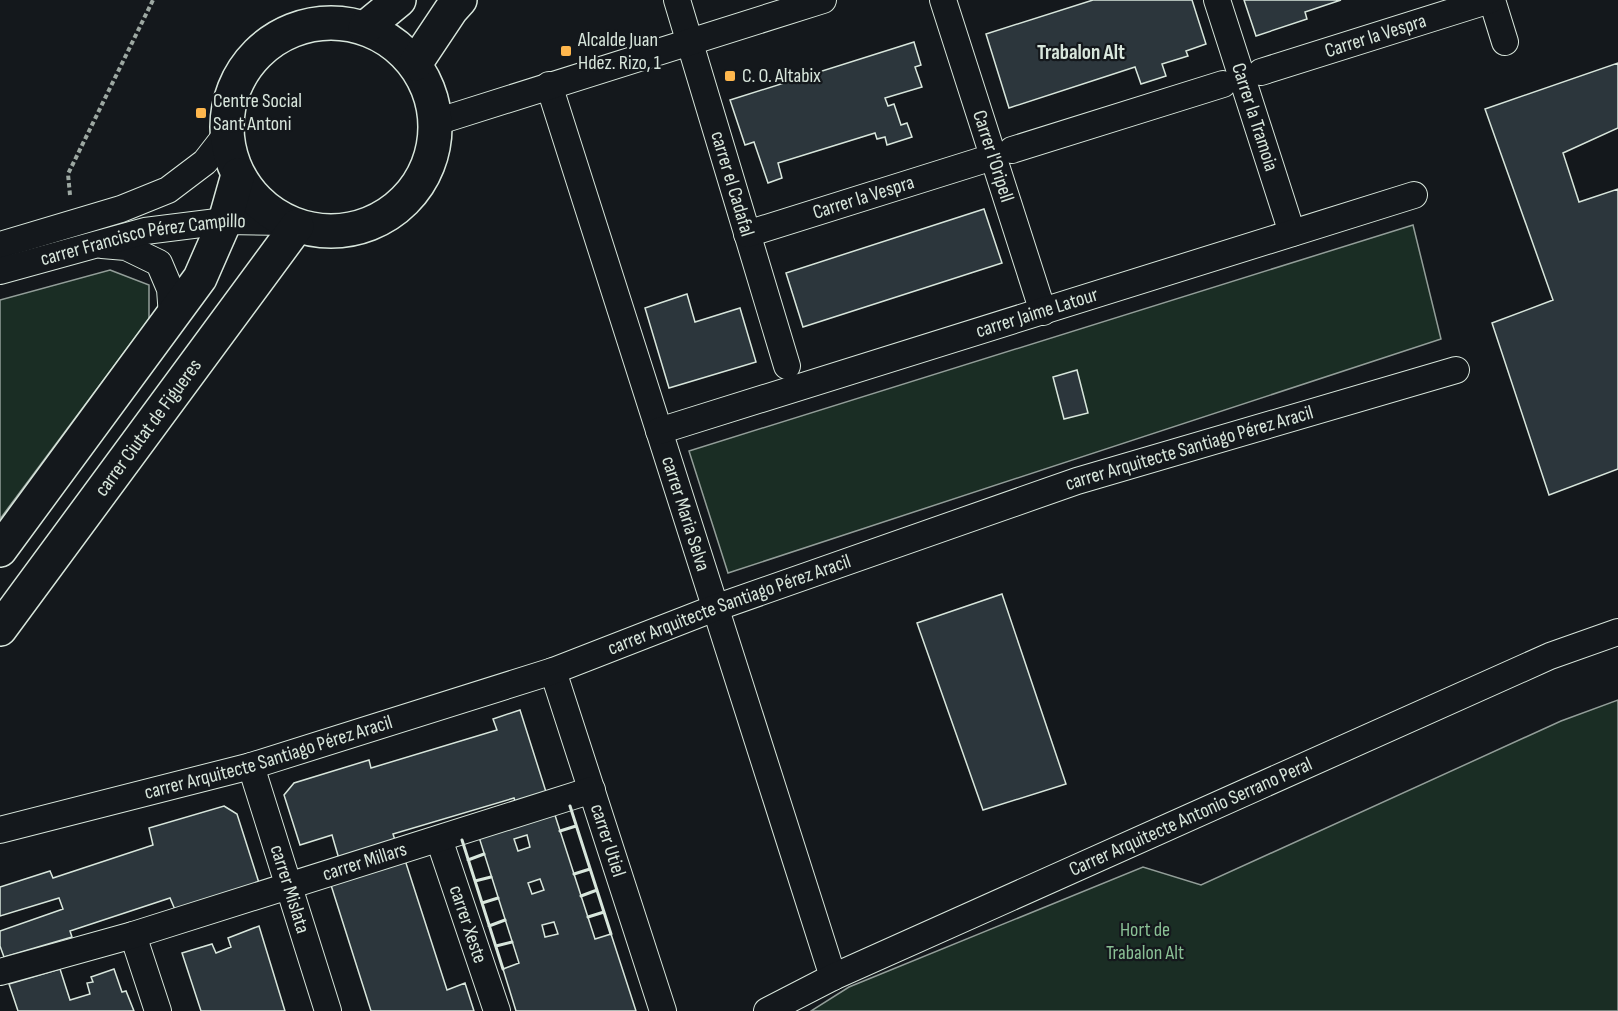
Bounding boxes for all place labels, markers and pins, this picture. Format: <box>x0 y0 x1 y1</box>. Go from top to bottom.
place label: Alcalde Juan Hdez. Rizo, 1 <box>577 28 661 75</box>
marker: Alcalde Juan Hdez. Rizo, 1 <box>559 44 573 58</box>
place label: C. O. Altabix <box>742 64 821 88</box>
marker: C. O. Altabix <box>723 69 737 83</box>
place label: Centre Social Sant Antoni <box>213 89 302 136</box>
marker: Centre Social Sant Antoni <box>194 106 208 120</box>

